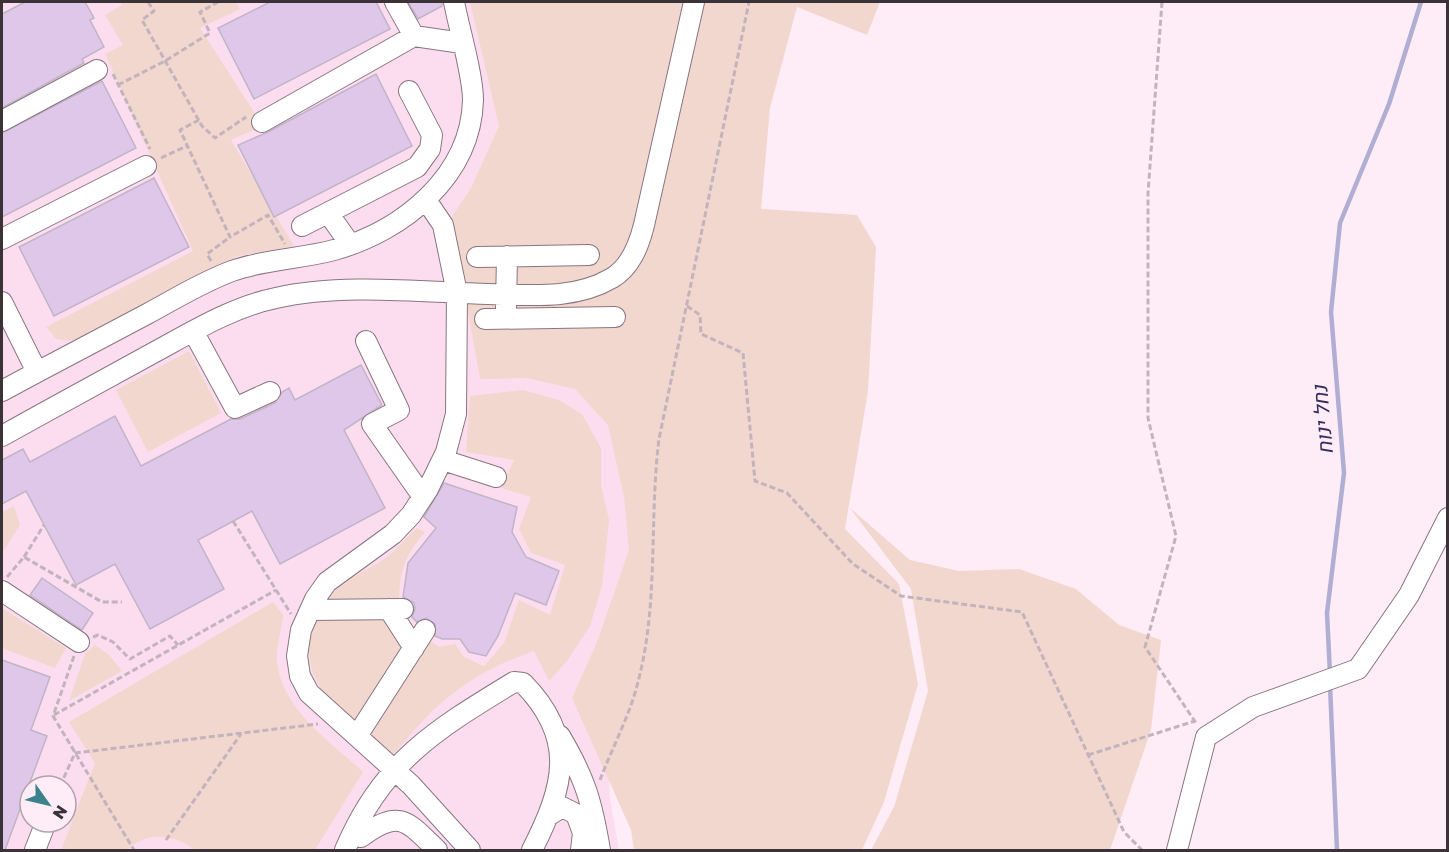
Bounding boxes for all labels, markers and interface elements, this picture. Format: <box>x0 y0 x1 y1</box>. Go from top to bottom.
water label: נחל ינוח <box>1306 383 1338 456</box>
north arrow <box>18 774 78 834</box>
text: N <box>49 802 72 823</box>

